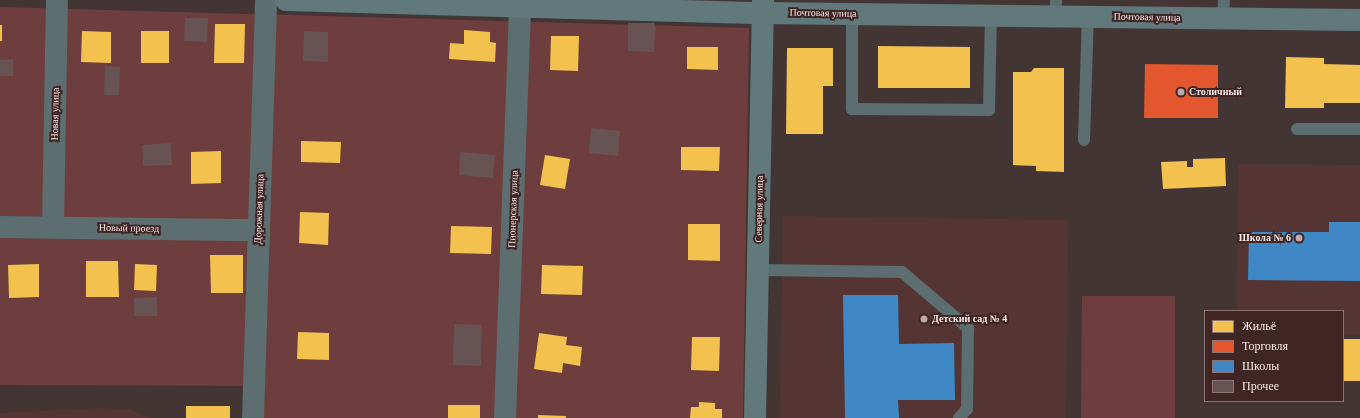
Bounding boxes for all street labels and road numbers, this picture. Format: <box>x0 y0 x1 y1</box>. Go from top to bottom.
street label: Почтовая улица <box>789 6 857 20</box>
street label: Почтовая улица <box>1113 10 1181 24</box>
street label: Новая улица <box>49 87 61 141</box>
street label: Пионерская улица <box>506 170 520 248</box>
street label: Дорожная улица <box>252 174 266 244</box>
street label: Северная улица <box>752 175 766 243</box>
street label: Новый проезд <box>99 221 159 235</box>

